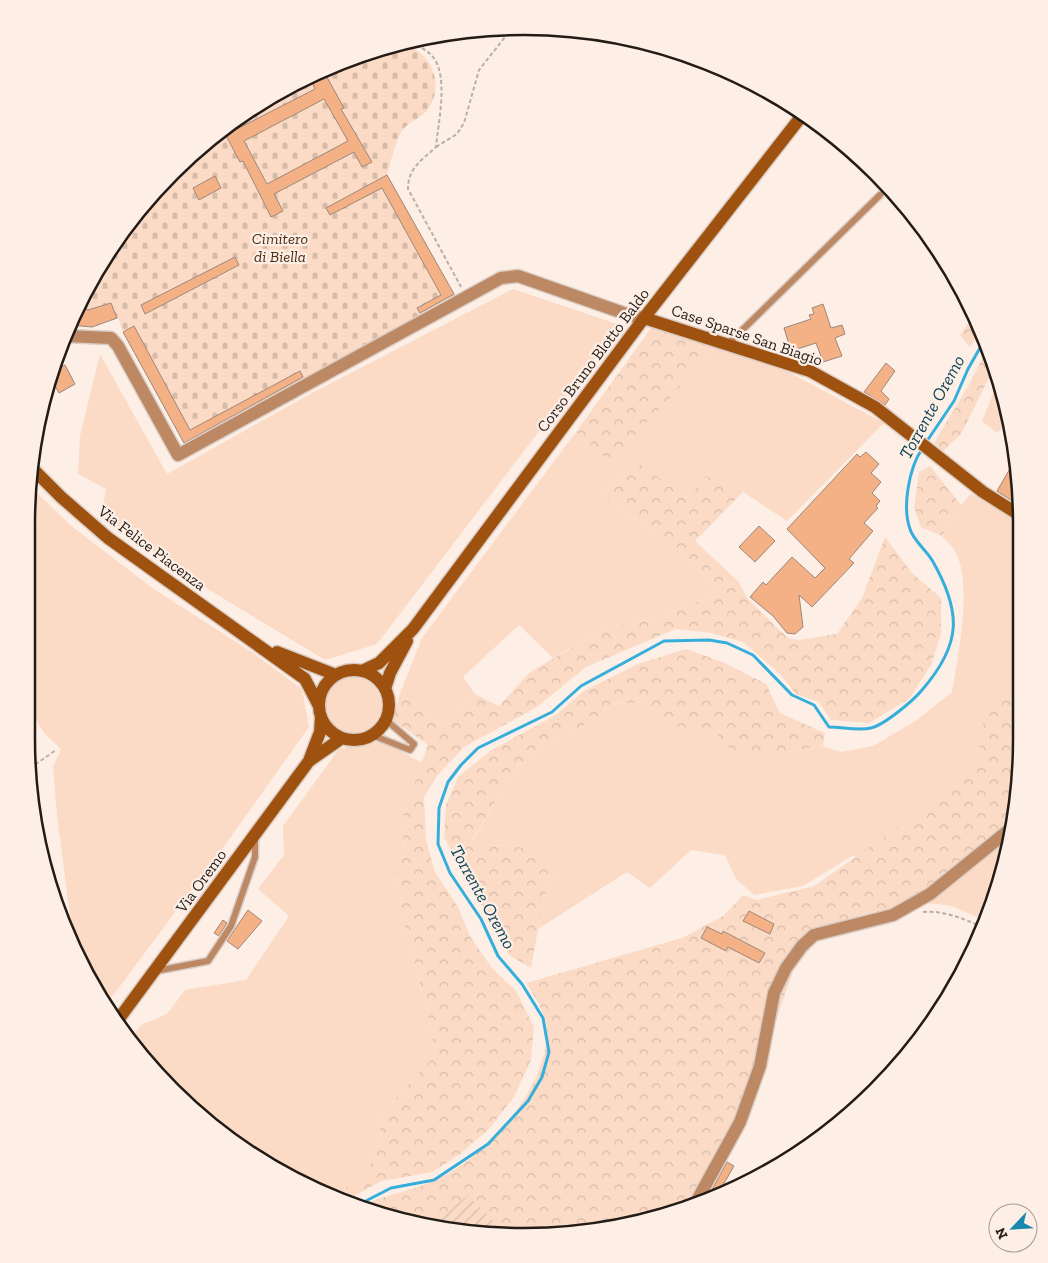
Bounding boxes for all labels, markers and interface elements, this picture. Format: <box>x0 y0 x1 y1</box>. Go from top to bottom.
park label: Cimitero di Biella <box>252 229 308 266</box>
street label: Corso Bruno Blotto Baldo <box>533 284 653 436</box>
street label: Case Sparse San Biagio <box>669 300 825 370</box>
water label: Torrente Oremo <box>894 351 970 463</box>
street label: Via Felice Piacenza <box>94 501 210 595</box>
water label: Torrente Oremo <box>445 841 521 953</box>
street label: Via Oremo <box>171 846 230 917</box>
north arrow <box>988 1203 1038 1253</box>
text: N <box>992 1225 1012 1242</box>

